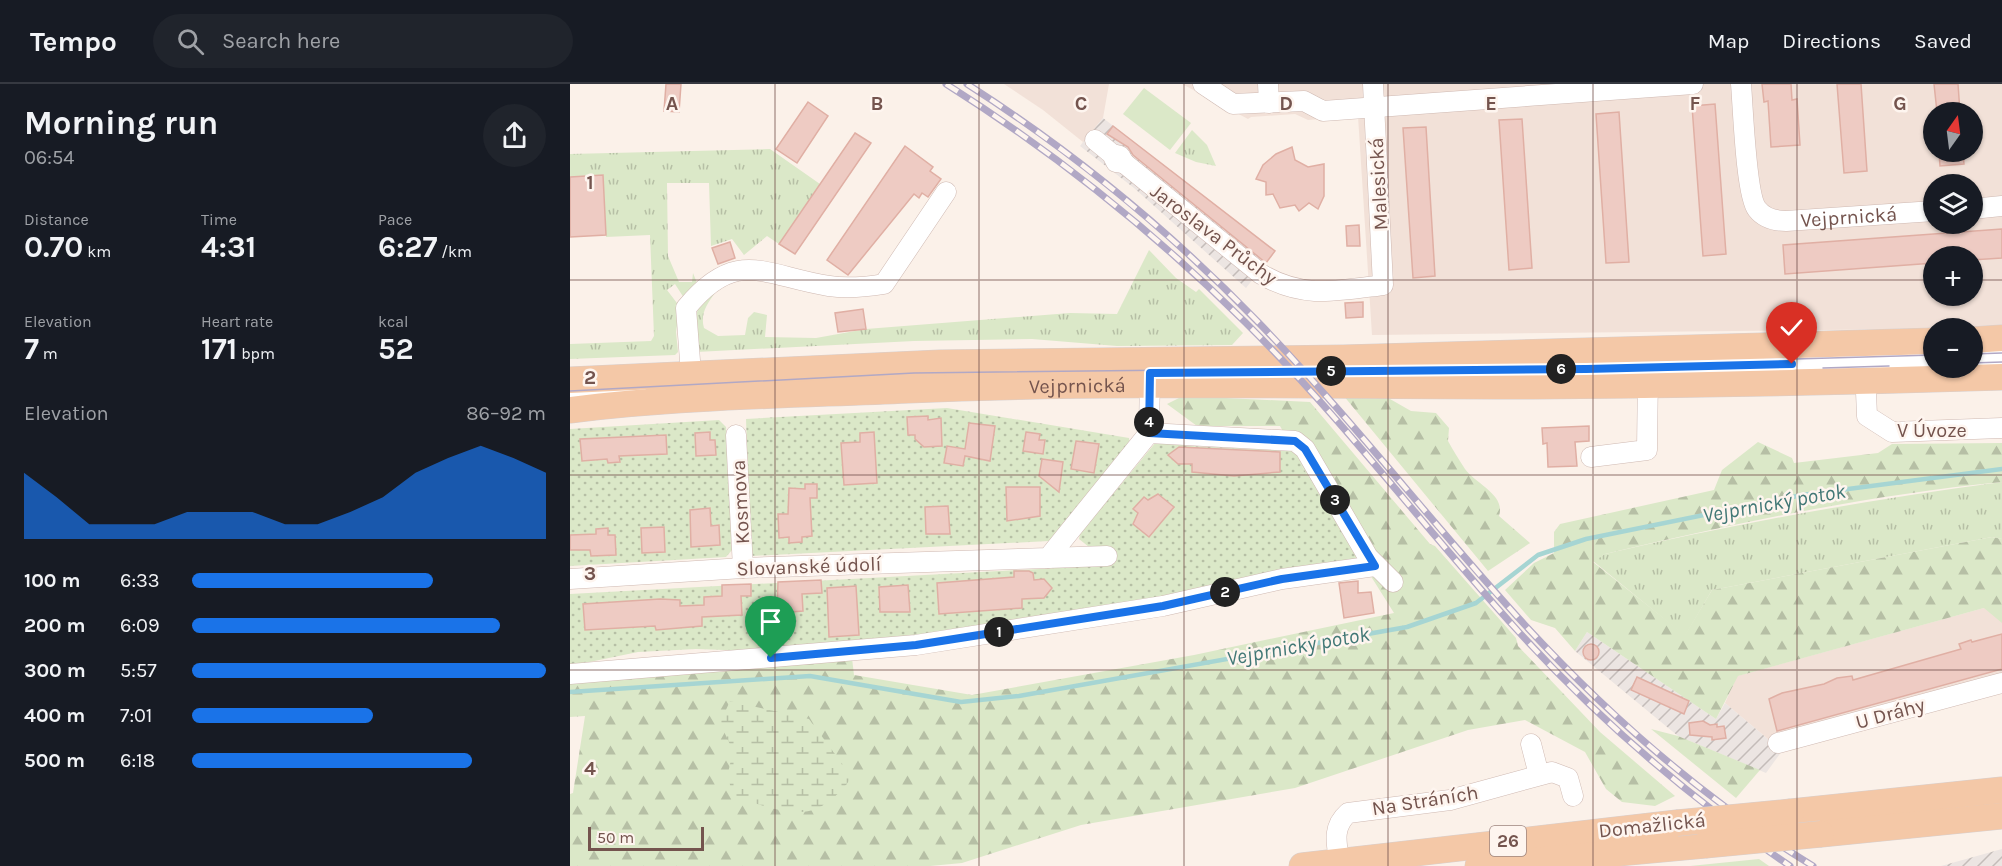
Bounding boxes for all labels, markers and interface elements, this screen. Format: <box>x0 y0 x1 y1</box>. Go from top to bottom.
search box <box>153 14 573 68</box>
text: Tempo <box>30 25 117 58</box>
icon: search <box>174 25 207 58</box>
text: Search here <box>222 28 340 54</box>
text: Map <box>1708 29 1749 53</box>
text: Directions <box>1782 29 1881 53</box>
text: Saved <box>1914 29 1972 53</box>
text: A <box>666 92 679 115</box>
text: B <box>871 92 883 115</box>
text: C <box>1075 92 1087 115</box>
text: D <box>1279 92 1293 115</box>
text: E <box>1485 92 1497 115</box>
text: F <box>1690 92 1701 115</box>
text: G <box>1893 92 1907 115</box>
north arrow <box>1923 102 1983 162</box>
map controls <box>1923 102 1983 378</box>
text: Morning run <box>24 104 218 142</box>
button: share <box>483 104 546 167</box>
street label: Malesická <box>1365 137 1392 231</box>
text: 06:54 <box>24 146 74 169</box>
text: 1 <box>586 171 594 194</box>
button: layers <box>1923 174 1983 234</box>
street label: Jaroslava Průchy <box>1146 179 1281 289</box>
street label: Vejprnická <box>1800 203 1898 232</box>
text: Distance <box>24 210 89 229</box>
text: Time <box>201 210 237 229</box>
text: Pace <box>378 210 412 229</box>
text: 0.70 <box>24 229 83 265</box>
text: 4:31 <box>201 229 256 265</box>
text: 6:27 <box>378 229 437 265</box>
text: km <box>83 242 111 261</box>
text: /km <box>437 242 472 261</box>
button: + <box>1923 246 1983 306</box>
pin <box>1766 302 1817 364</box>
icon: check <box>1775 311 1808 344</box>
text: Elevation <box>24 312 92 331</box>
text: Heart rate <box>201 312 273 331</box>
text: kcal <box>378 312 409 331</box>
button: − <box>1923 318 1983 378</box>
text: 7 <box>24 331 39 367</box>
text: 171 <box>201 331 237 367</box>
text: 52 <box>378 331 414 367</box>
text: m <box>39 344 58 363</box>
text: bpm <box>237 344 275 363</box>
pin: 6 <box>1546 354 1576 384</box>
pin: 5 <box>1316 356 1346 386</box>
text: 6 <box>1556 359 1566 378</box>
text: 5 <box>1326 361 1336 380</box>
text: 2 <box>584 366 596 389</box>
street label: Vejprnická <box>1029 374 1126 398</box>
text: Elevation <box>24 402 109 425</box>
text: 86–92 m <box>466 402 546 425</box>
pin: 4 <box>1134 407 1164 437</box>
text: 4 <box>1144 412 1154 431</box>
street label: V Úvoze <box>1897 418 1967 442</box>
street label: Kosmova <box>727 459 754 545</box>
water label: Vejprnický potok <box>1701 479 1848 527</box>
pin: 3 <box>1320 485 1350 515</box>
text: 3 <box>1330 490 1340 509</box>
street label: Slovanské údolí <box>736 552 882 581</box>
text: 3 <box>584 562 596 585</box>
text: 100 m <box>24 569 80 592</box>
text: 6:33 <box>120 569 160 592</box>
pin: 2 <box>1210 577 1240 607</box>
text: 2 <box>1220 582 1230 601</box>
pin <box>745 596 796 658</box>
icon: arrive <box>754 605 787 638</box>
text: 200 m <box>24 614 85 637</box>
text: 6:09 <box>120 614 160 637</box>
pin: 1 <box>984 617 1014 647</box>
text: 1 <box>996 622 1002 641</box>
water label: Vejprnický potok <box>1225 622 1372 670</box>
text: 300 m <box>24 659 86 682</box>
text: 5:57 <box>120 659 157 682</box>
street label: U Dráhy <box>1853 693 1927 734</box>
text: 400 m <box>24 704 85 727</box>
text: 7:01 <box>120 704 152 727</box>
text: 500 m <box>24 749 85 772</box>
text: 6:18 <box>120 749 155 772</box>
text: 4 <box>584 757 596 780</box>
street label: Na Stráních <box>1370 781 1480 820</box>
street label: Domažlická <box>1597 808 1707 843</box>
scale bar <box>588 824 704 852</box>
road number: 26 <box>1490 826 1526 856</box>
text: 50 m <box>597 828 634 847</box>

